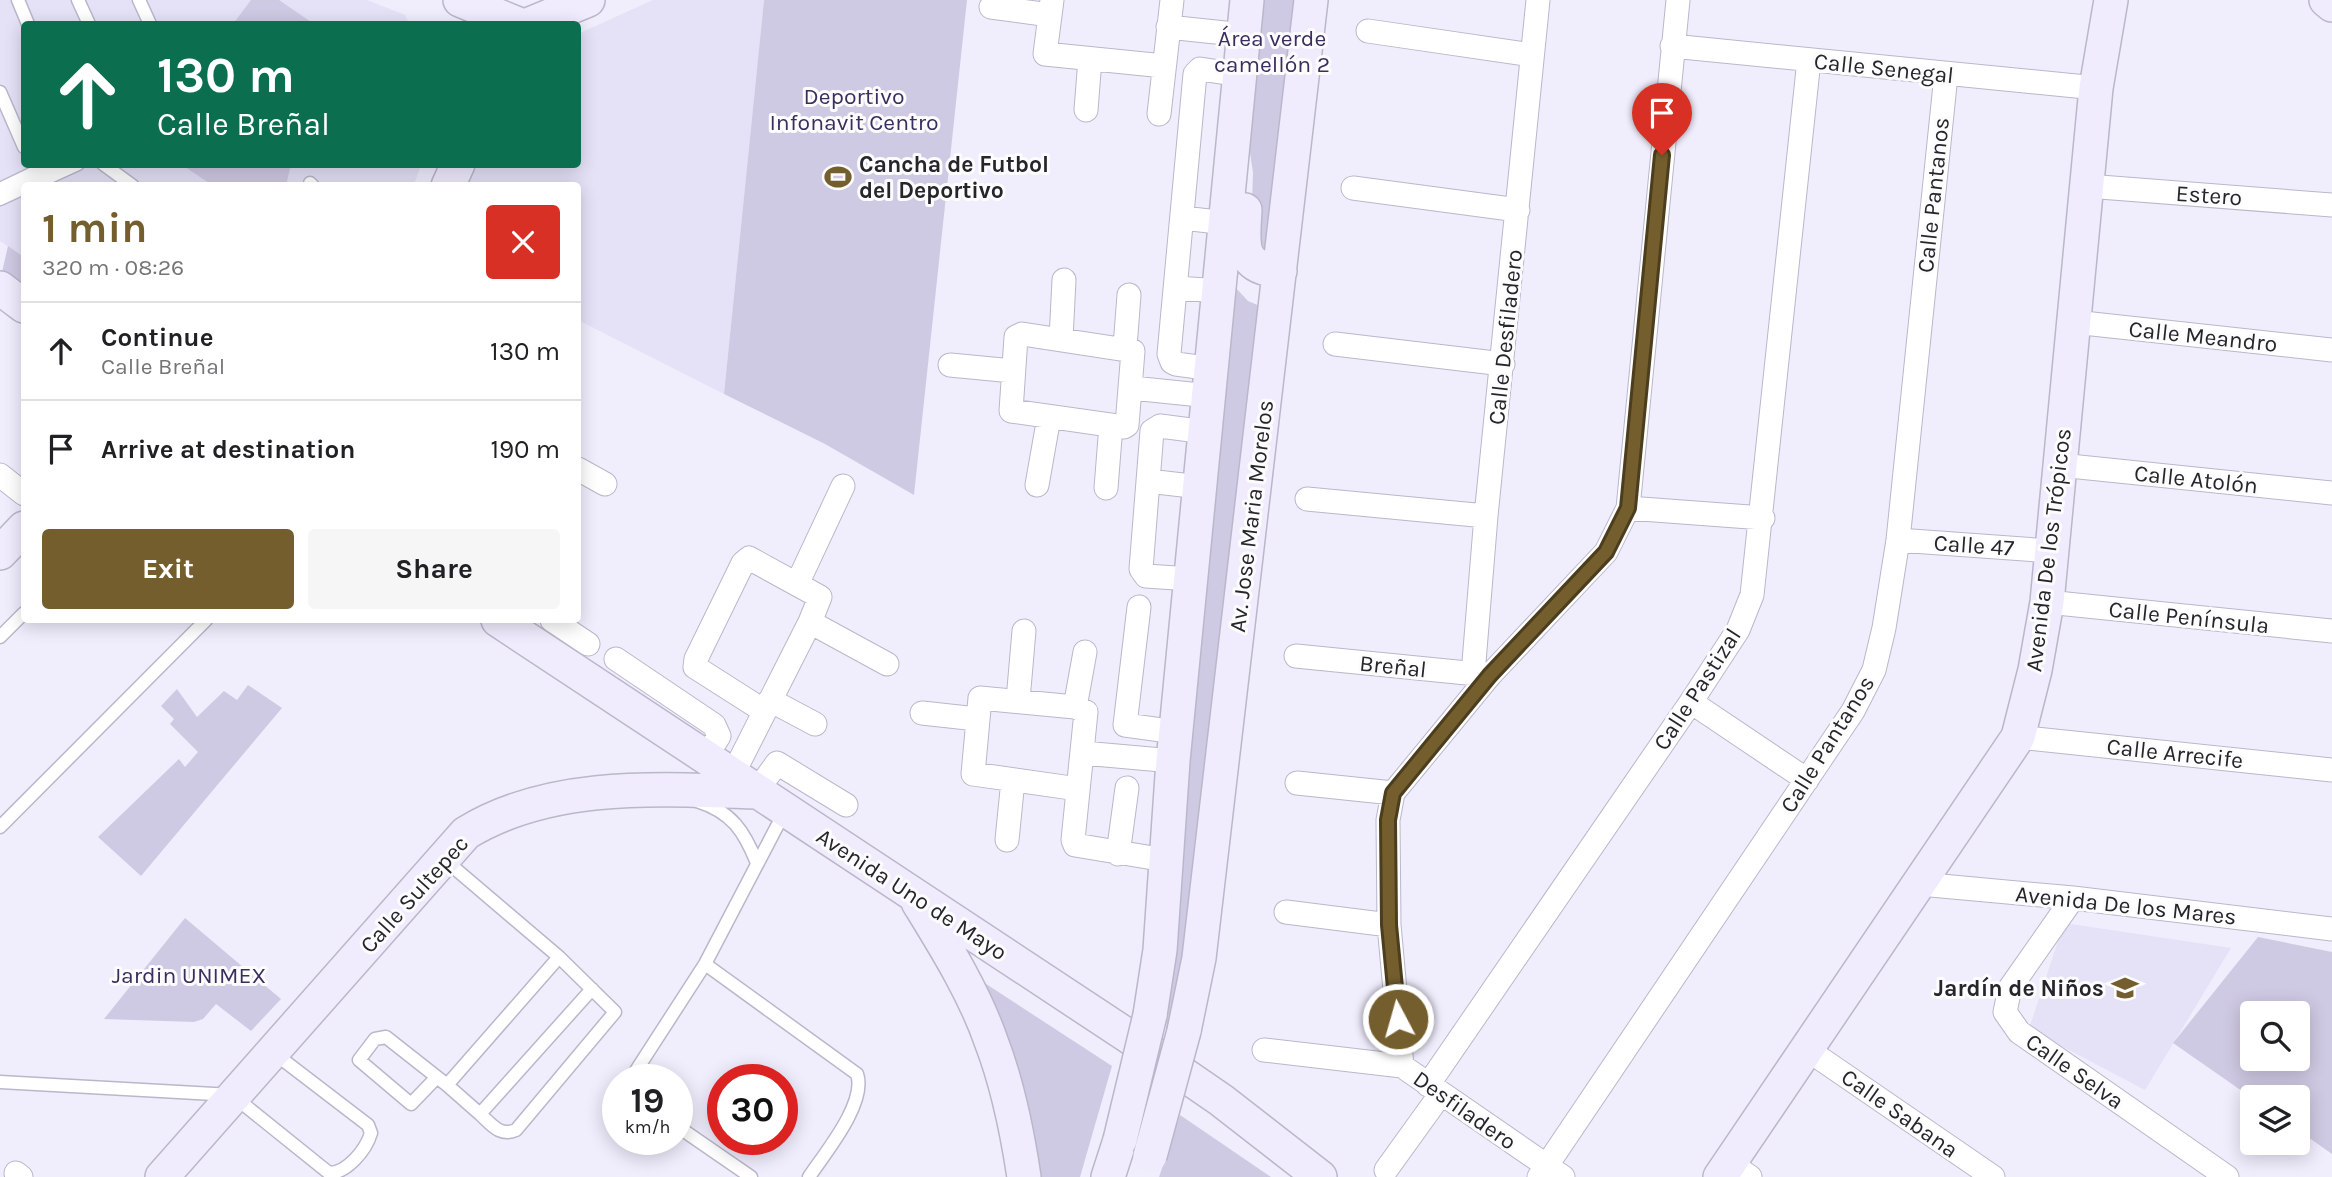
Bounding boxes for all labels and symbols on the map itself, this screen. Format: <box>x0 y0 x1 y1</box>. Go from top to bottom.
park label: Área verde camellón 2 <box>1214 25 1330 78</box>
street label: Calle Senegal <box>1813 48 1955 89</box>
park label: Deportivo Infonavit Centro <box>769 83 939 136</box>
pin <box>1632 83 1692 155</box>
street label: Calle Pantanos <box>1912 116 1955 274</box>
place label: Cancha de Futbol del Deportivo <box>859 151 1049 204</box>
sports icon: Cancha de Futbol del Deportivo <box>823 162 853 192</box>
street label: Estero <box>2175 180 2243 211</box>
street label: Calle Desfiladero <box>1483 248 1528 426</box>
street label: Calle Meandro <box>2127 315 2279 358</box>
street label: Av. Jose Maria Morelos <box>1224 398 1279 634</box>
street label: Avenida De los Trópicos <box>2020 427 2077 673</box>
street label: Calle Atolón <box>2133 460 2259 499</box>
street label: Calle 47 <box>1933 529 2015 562</box>
street label: Calle Península <box>2107 596 2271 639</box>
street label: Calle Pastizal <box>1648 623 1747 755</box>
street label: Breñal <box>1358 650 1428 683</box>
street label: Calle Pantanos <box>1775 671 1880 818</box>
street label: Calle Arrecife <box>2105 733 2244 774</box>
street label: Avenida Uno de Mayo <box>811 823 1012 966</box>
street label: Calle Sultepec <box>355 830 474 959</box>
street label: Avenida De los Mares <box>2014 880 2238 931</box>
park label: Jardin UNIMEX <box>112 962 266 989</box>
school or university icon: Jardín de Niños <box>2110 973 2140 1003</box>
place label: Jardín de Niños <box>1934 975 2104 1002</box>
position arrow <box>1361 982 1435 1056</box>
street label: Calle Selva <box>2021 1028 2129 1115</box>
street label: Calle Sabana <box>1836 1063 1963 1164</box>
speed limit sign: 30 <box>707 1064 798 1155</box>
street label: Desfiladero <box>1408 1065 1521 1156</box>

